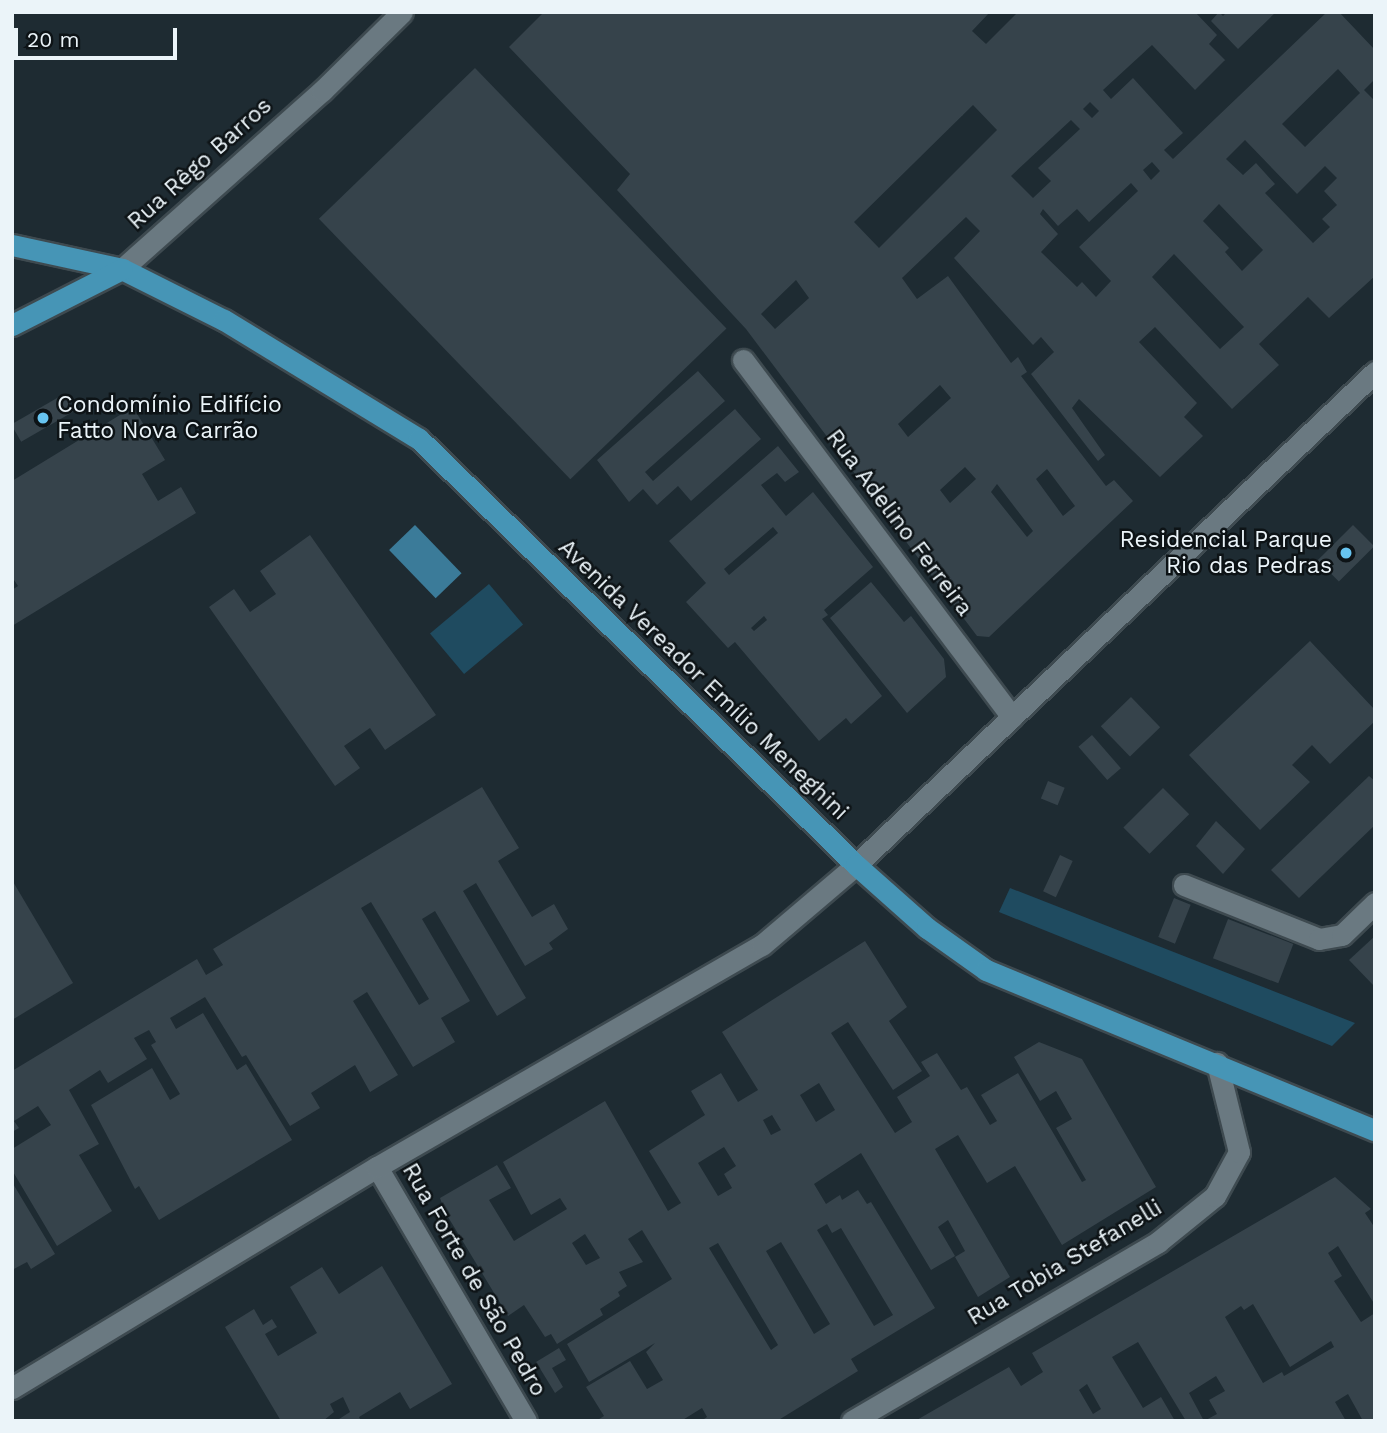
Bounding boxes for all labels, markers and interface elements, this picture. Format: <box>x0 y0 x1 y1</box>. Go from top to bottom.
scale bar <box>18 14 180 58</box>
text: 20 m <box>27 27 79 52</box>
street label: Rua Rêgo Barros <box>122 92 278 236</box>
place label: Condomínio Edifício Fatto Nova Carrão <box>57 391 282 445</box>
marker: Condomínio Edifício Fatto Nova Carrão <box>35 410 51 426</box>
street label: Rua Adelino Ferreira <box>819 424 979 622</box>
place label: Residencial Parque Rio das Pedras <box>1119 526 1332 580</box>
street label: Avenida Vereador Emílio Meneghini <box>552 533 854 827</box>
marker: Residencial Parque Rio das Pedras <box>1338 545 1354 561</box>
street label: Rua Forte de São Pedro <box>396 1158 552 1402</box>
street label: Rua Tobia Stefanelli <box>962 1194 1168 1332</box>

